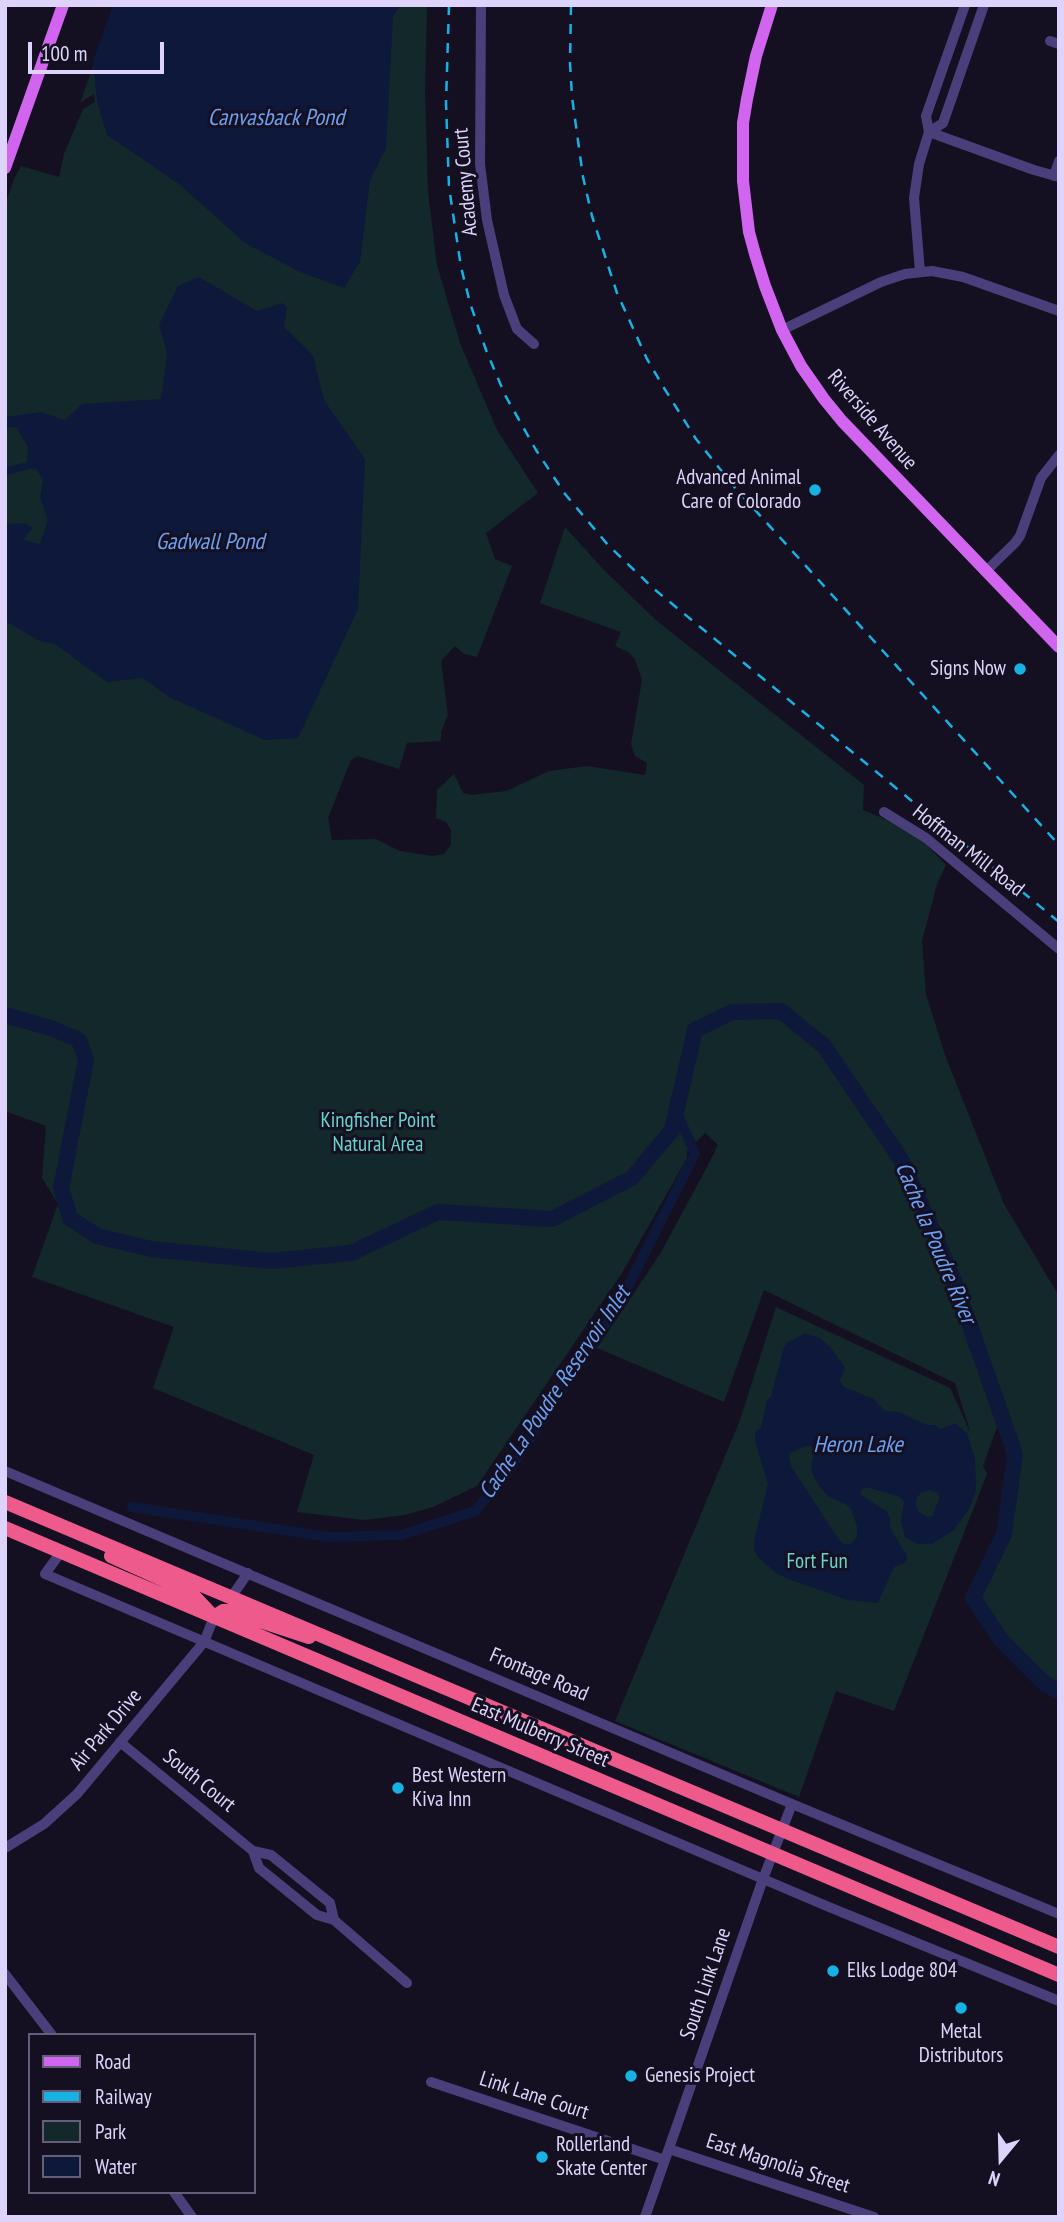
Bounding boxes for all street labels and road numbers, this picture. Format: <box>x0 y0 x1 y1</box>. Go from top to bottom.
street label: Academy Court <box>449 127 483 237</box>
street label: Riverside Avenue <box>822 365 922 475</box>
street label: Hoffman Mill Road <box>907 800 1029 902</box>
street label: Frontage Road <box>486 1643 592 1707</box>
street label: Air Park Drive <box>65 1684 147 1776</box>
street label: East Mulberry Street <box>467 1693 613 1773</box>
street label: South Court <box>158 1744 240 1818</box>
street label: South Link Lane <box>675 1925 737 2043</box>
street label: Link Lane Court <box>476 2066 592 2126</box>
street label: East Magnolia Street <box>703 2129 853 2199</box>

